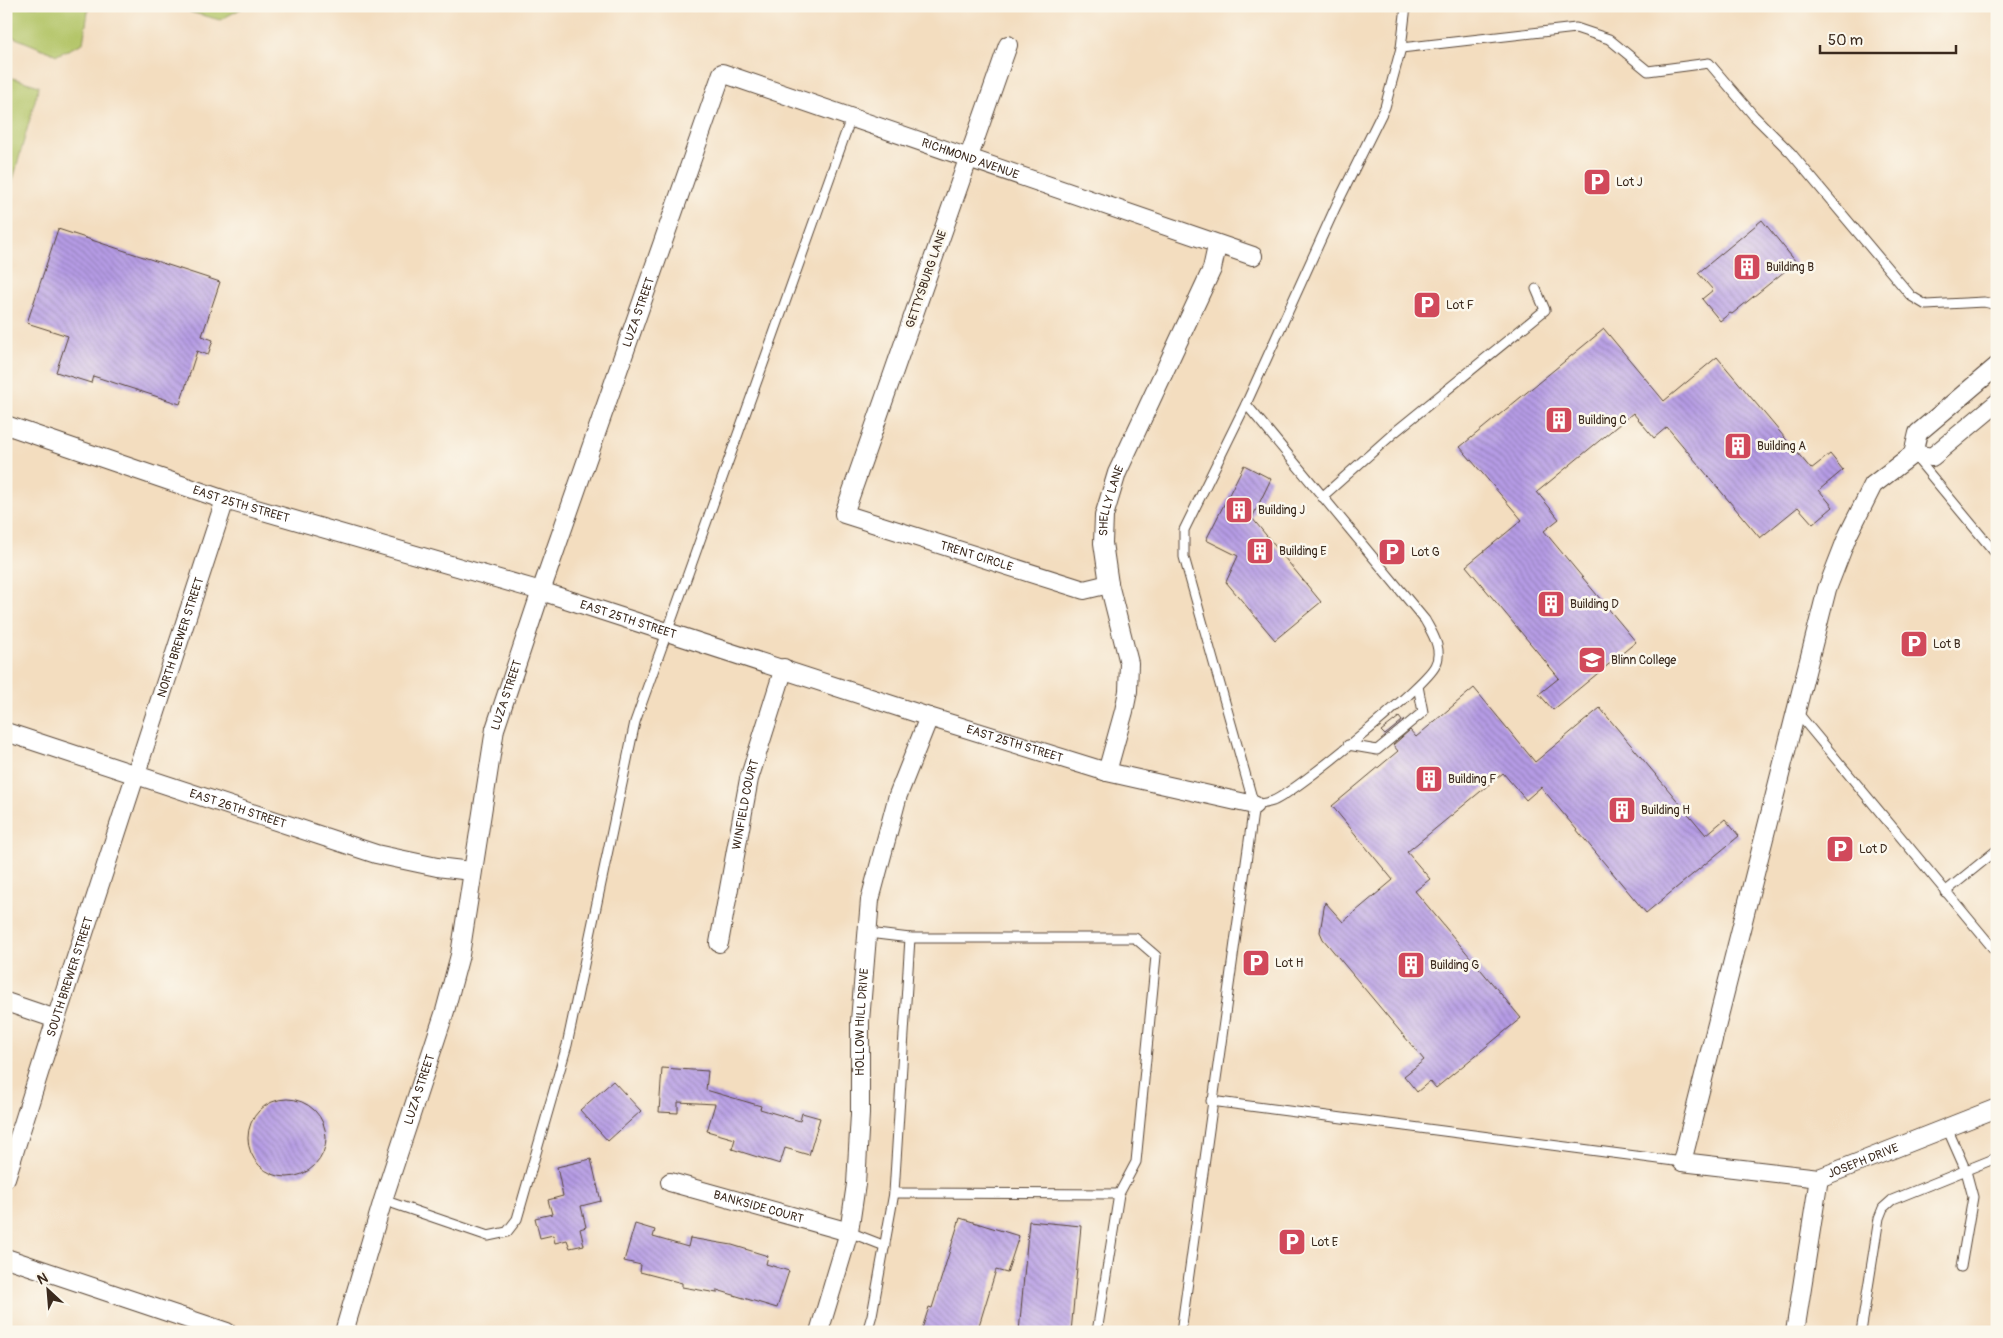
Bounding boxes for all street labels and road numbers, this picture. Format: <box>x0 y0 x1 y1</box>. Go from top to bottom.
street label: RICHMOND AVENUE <box>919 135 1021 183</box>
street label: GETTYSBURG LANE <box>903 228 950 330</box>
street label: LUZA STREET <box>620 275 658 349</box>
street label: SHELLY LANE <box>1096 463 1128 536</box>
street label: EAST 25TH STREET <box>191 482 291 526</box>
street label: TRENT CIRCLE <box>938 538 1015 575</box>
street label: NORTH BREWER STREET <box>154 575 207 700</box>
street label: EAST 25TH STREET <box>578 597 678 643</box>
street label: LUZA STREET <box>488 658 526 732</box>
street label: EAST 25TH STREET <box>964 722 1065 766</box>
street label: WINFIELD COURT <box>729 757 763 851</box>
street label: EAST 26TH STREET <box>187 786 288 832</box>
street label: SOUTH BREWER STREET <box>44 915 97 1039</box>
street label: HOLLOW HILL DRIVE <box>853 968 872 1076</box>
street label: LUZA STREET <box>401 1052 438 1127</box>
street label: JOSEPH DRIVE <box>1826 1140 1901 1182</box>
street label: BANKSIDE COURT <box>712 1188 806 1227</box>

